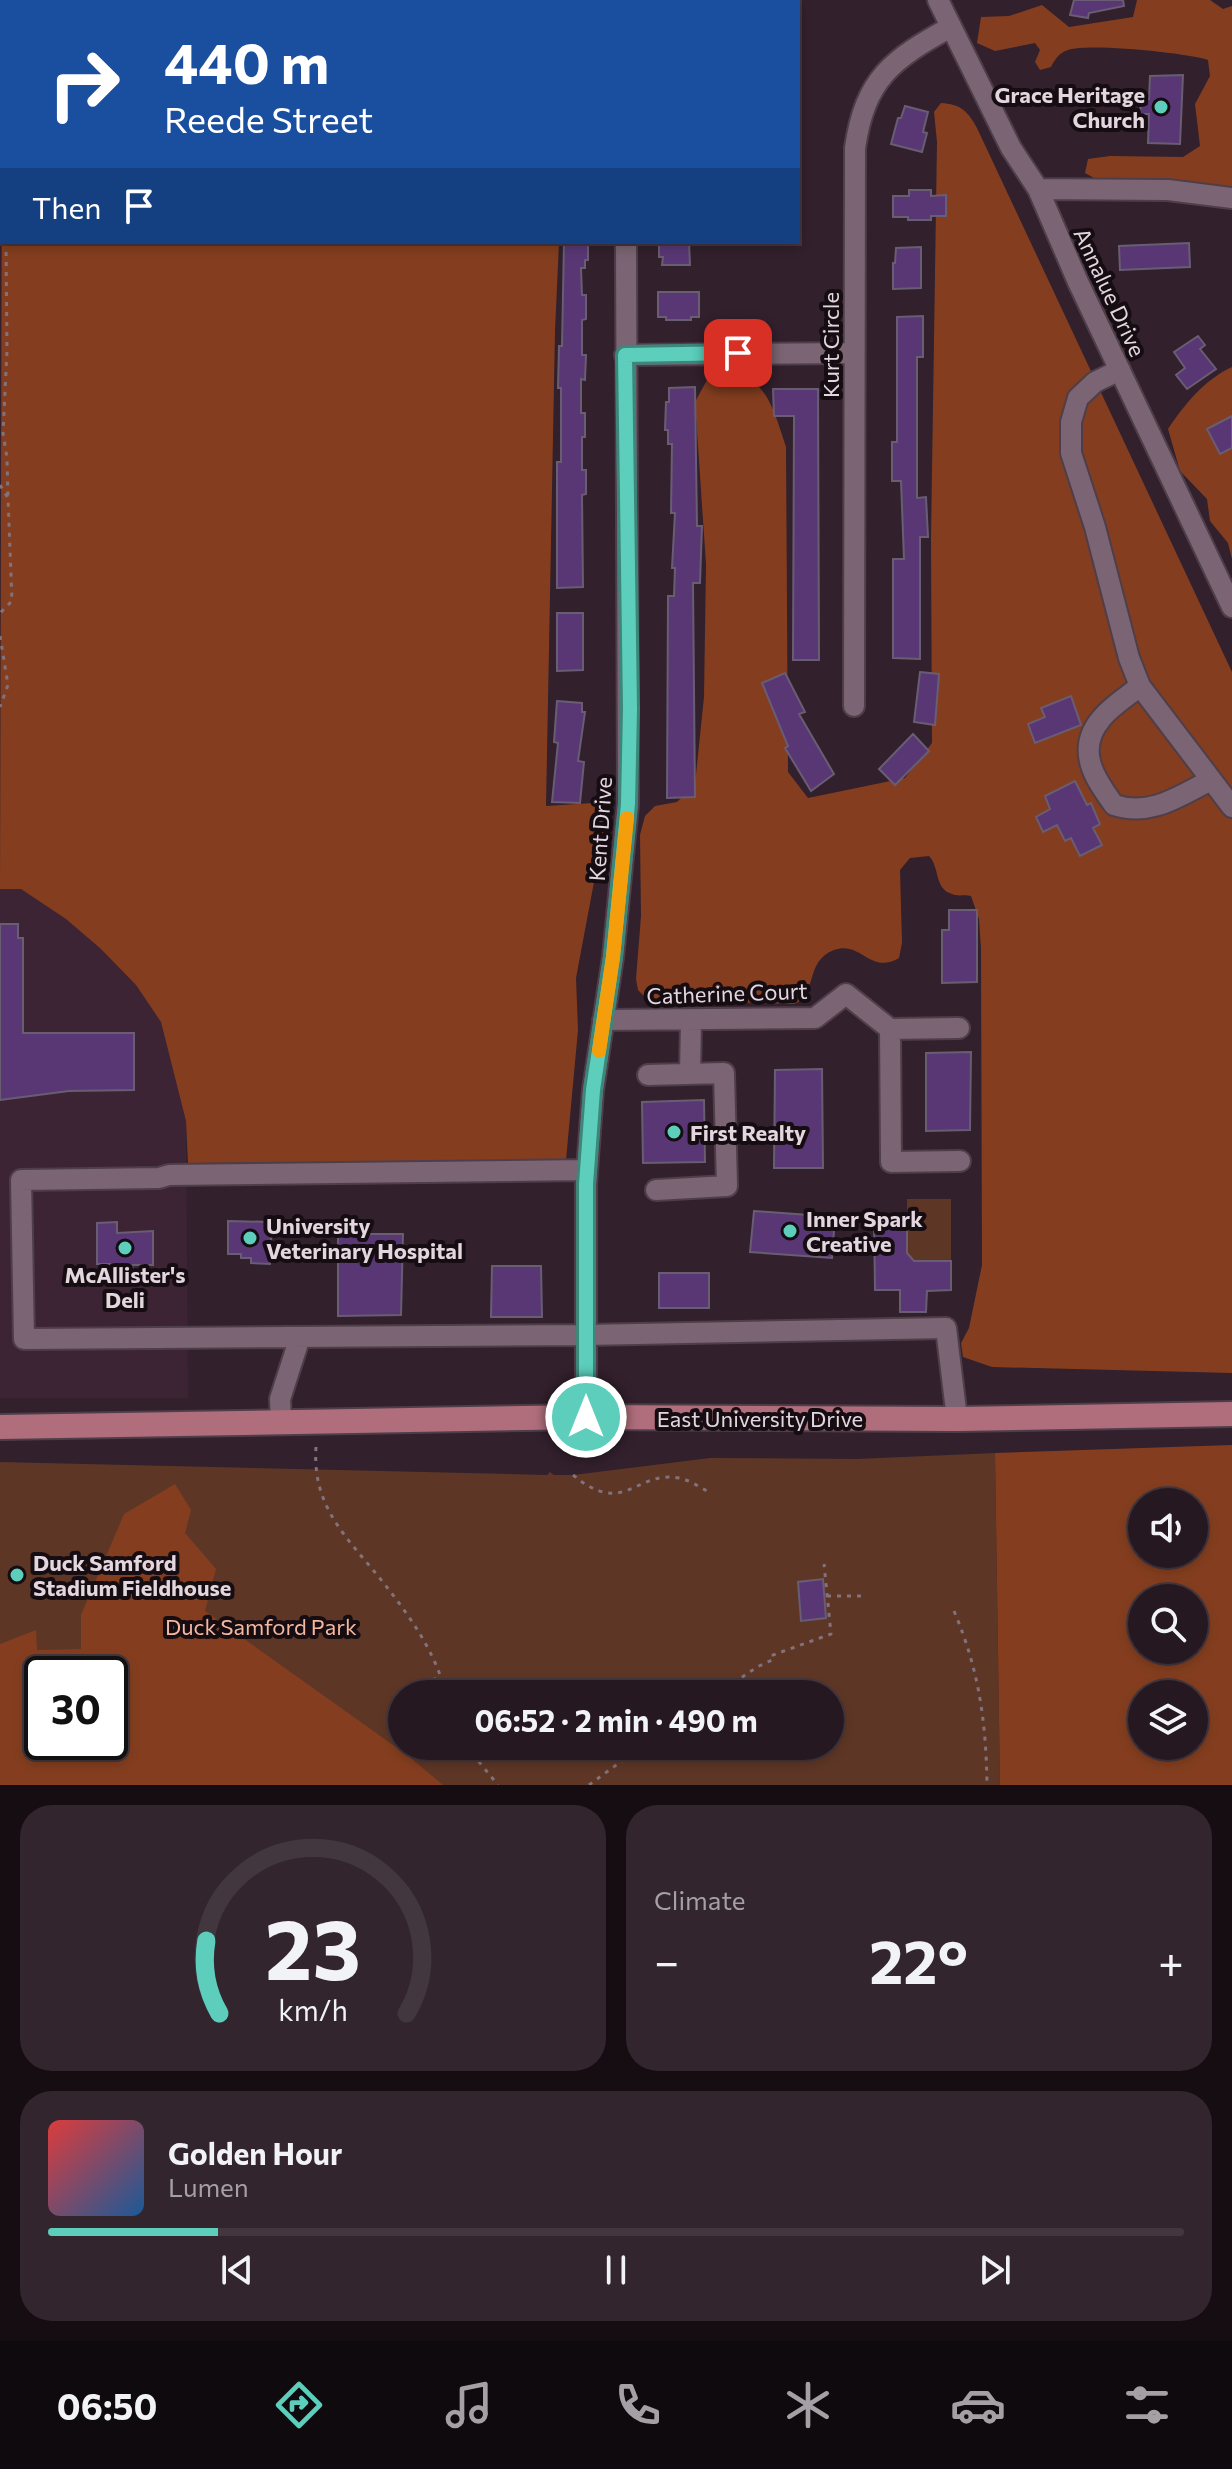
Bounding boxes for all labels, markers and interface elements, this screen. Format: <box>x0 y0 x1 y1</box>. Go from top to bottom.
text: 440 m <box>164 27 329 96</box>
icon: right <box>32 32 136 136</box>
place label: Grace Heritage Church <box>994 81 1145 133</box>
text: Reede Street <box>164 96 373 140</box>
marker: Grace Heritage Church <box>1152 98 1170 116</box>
icon: arrive <box>117 184 161 228</box>
text: Then <box>32 188 101 225</box>
street label: Annalue Drive <box>1068 223 1152 361</box>
street label: Kurt Circle <box>817 292 844 398</box>
pin <box>704 319 772 387</box>
icon: arrive <box>716 331 760 375</box>
street label: Kent Drive <box>583 776 617 882</box>
street label: Catherine Court <box>646 977 808 1009</box>
place label: First Realty <box>690 1119 806 1146</box>
marker: First Realty <box>665 1123 683 1141</box>
place label: Inner Spark Creative <box>806 1205 923 1257</box>
place label: University Veterinary Hospital <box>266 1212 463 1264</box>
marker: Inner Spark Creative <box>781 1222 799 1240</box>
marker: University Veterinary Hospital <box>241 1229 259 1247</box>
marker: McAllister's Deli <box>116 1239 134 1257</box>
place label: McAllister's Deli <box>65 1261 185 1313</box>
position arrow <box>544 1375 628 1459</box>
street label: East University Drive <box>657 1405 863 1432</box>
map controls <box>1128 1488 1208 1760</box>
button: sound <box>1128 1488 1208 1568</box>
place label: Duck Samford Stadium Fieldhouse <box>33 1549 231 1601</box>
marker: Duck Samford Stadium Fieldhouse <box>8 1566 26 1584</box>
button: search <box>1128 1584 1208 1664</box>
park label: Duck Samford Park <box>165 1613 357 1640</box>
speed limit sign: 30 <box>24 1656 128 1760</box>
button: layers <box>1128 1680 1208 1760</box>
text: 06:52 · 2 min · 490 m <box>474 1701 758 1738</box>
text: Climate <box>654 1884 746 1915</box>
text: 23 <box>265 1895 361 1997</box>
text: 22° <box>869 1923 968 1996</box>
text: − <box>654 1933 679 1987</box>
text: + <box>1158 1933 1184 1987</box>
text: km/h <box>278 1992 348 2027</box>
text: Golden Hour <box>168 2134 342 2171</box>
text: Lumen <box>168 2171 249 2202</box>
icon: previous <box>215 2248 259 2292</box>
icon: pause <box>594 2248 638 2292</box>
icon: next <box>973 2248 1017 2292</box>
icon: directions <box>271 2377 327 2433</box>
icon: music <box>441 2377 497 2433</box>
icon: phone <box>610 2377 666 2433</box>
icon: climate <box>780 2377 836 2433</box>
icon: car <box>950 2377 1006 2433</box>
icon: filters <box>1119 2377 1175 2433</box>
text: 06:50 <box>57 2383 157 2427</box>

